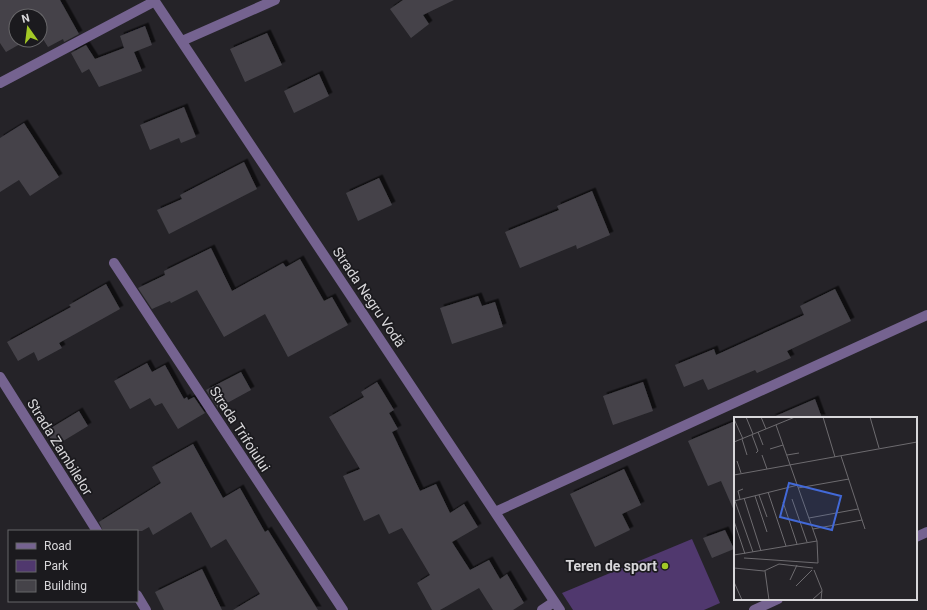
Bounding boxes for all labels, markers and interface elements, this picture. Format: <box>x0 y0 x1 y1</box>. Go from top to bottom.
north arrow <box>8 8 48 48</box>
text: N <box>20 11 31 26</box>
street label: Strada Negru Vodă <box>330 244 408 350</box>
street label: Strada Trifoiului <box>207 383 273 475</box>
street label: Strada Zambilelor <box>24 396 96 498</box>
inset map <box>734 417 917 600</box>
legend <box>8 530 138 602</box>
text: Road <box>44 539 72 553</box>
place label: Teren de sport <box>565 558 657 574</box>
text: Park <box>44 559 69 573</box>
marker: Teren de sport <box>660 561 670 571</box>
text: Building <box>44 579 87 593</box>

